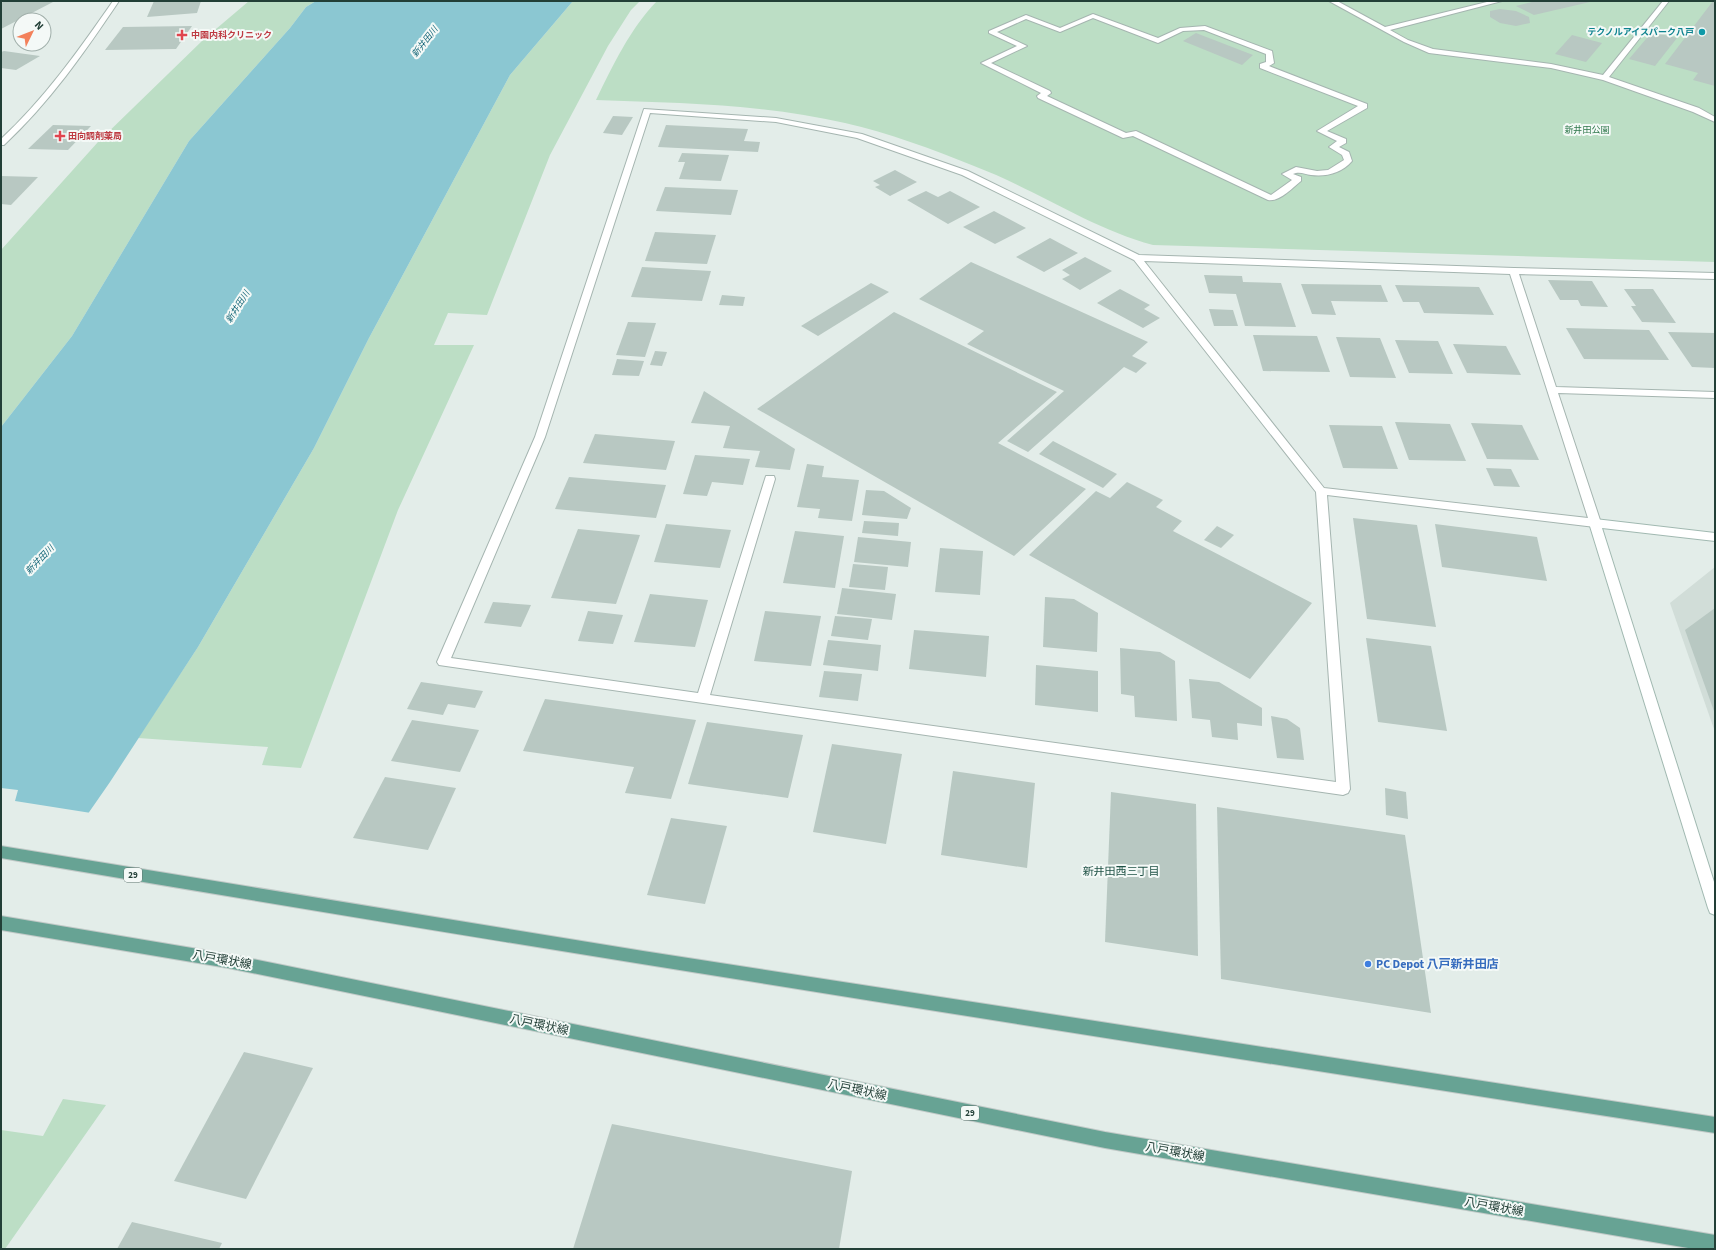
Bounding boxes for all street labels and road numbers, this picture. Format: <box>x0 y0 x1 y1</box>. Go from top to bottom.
road number: 29 <box>124 868 142 882</box>
street label: 八戸環状線 <box>191 946 253 974</box>
street label: 八戸環状線 <box>508 1010 570 1040</box>
street label: 八戸環状線 <box>826 1075 888 1105</box>
road number: 29 <box>961 1106 979 1120</box>
street label: 八戸環状線 <box>1144 1138 1206 1166</box>
street label: 八戸環状線 <box>1463 1193 1525 1221</box>

